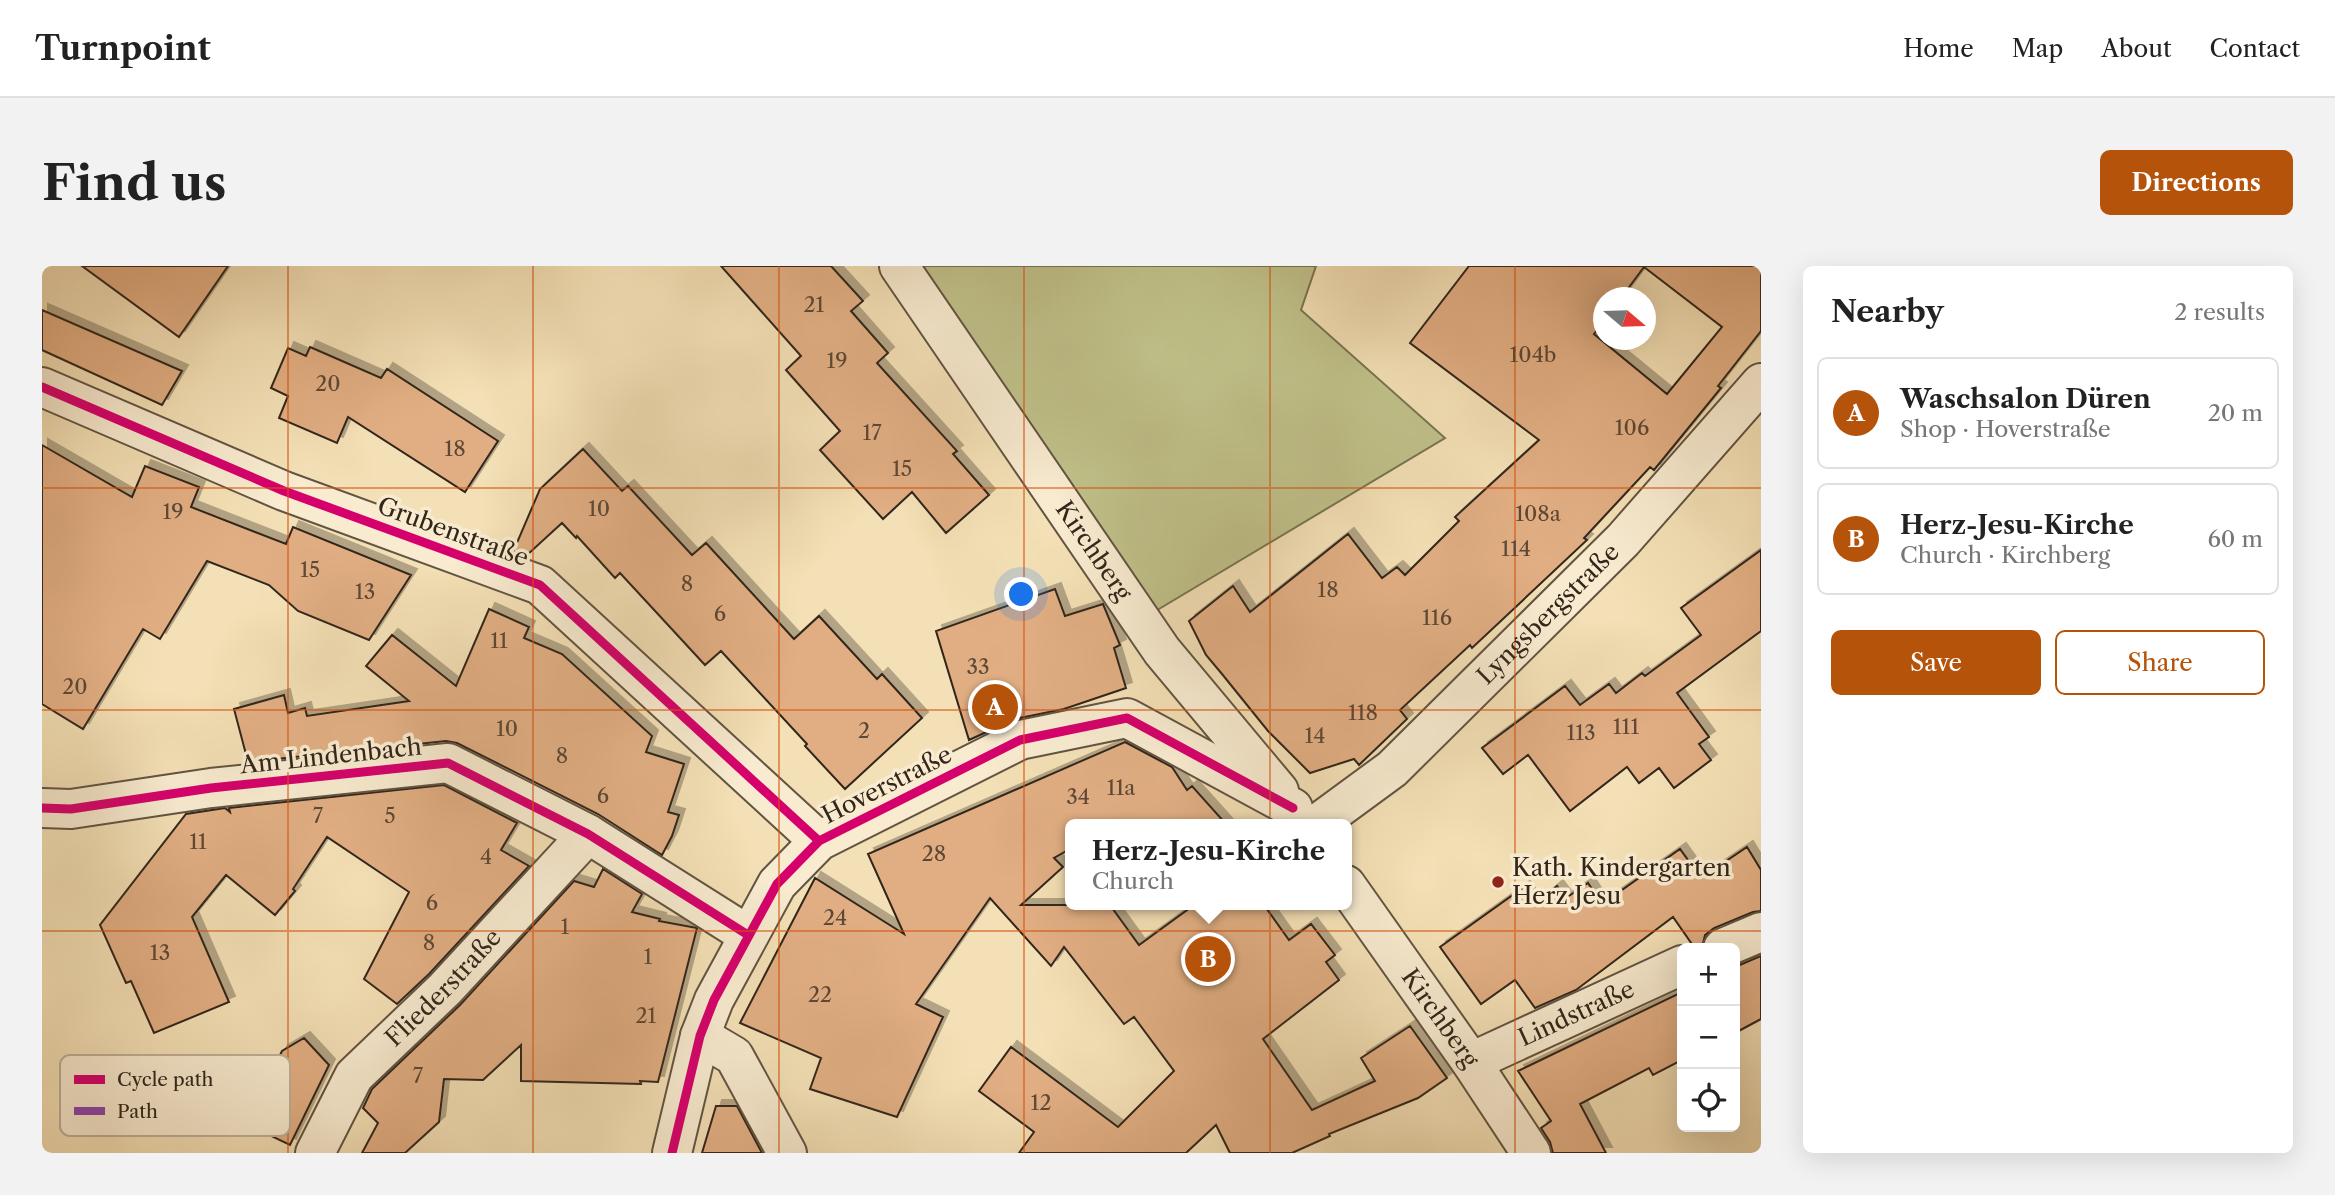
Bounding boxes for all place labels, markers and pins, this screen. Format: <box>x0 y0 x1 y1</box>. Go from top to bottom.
pin: A <box>972 681 1018 733</box>
place label: Kath. Kindergarten Herz Jesu <box>1512 853 1731 910</box>
marker: Kath. Kindergarten Herz Jesu <box>1490 874 1506 890</box>
pin: B <box>1185 933 1231 985</box>

